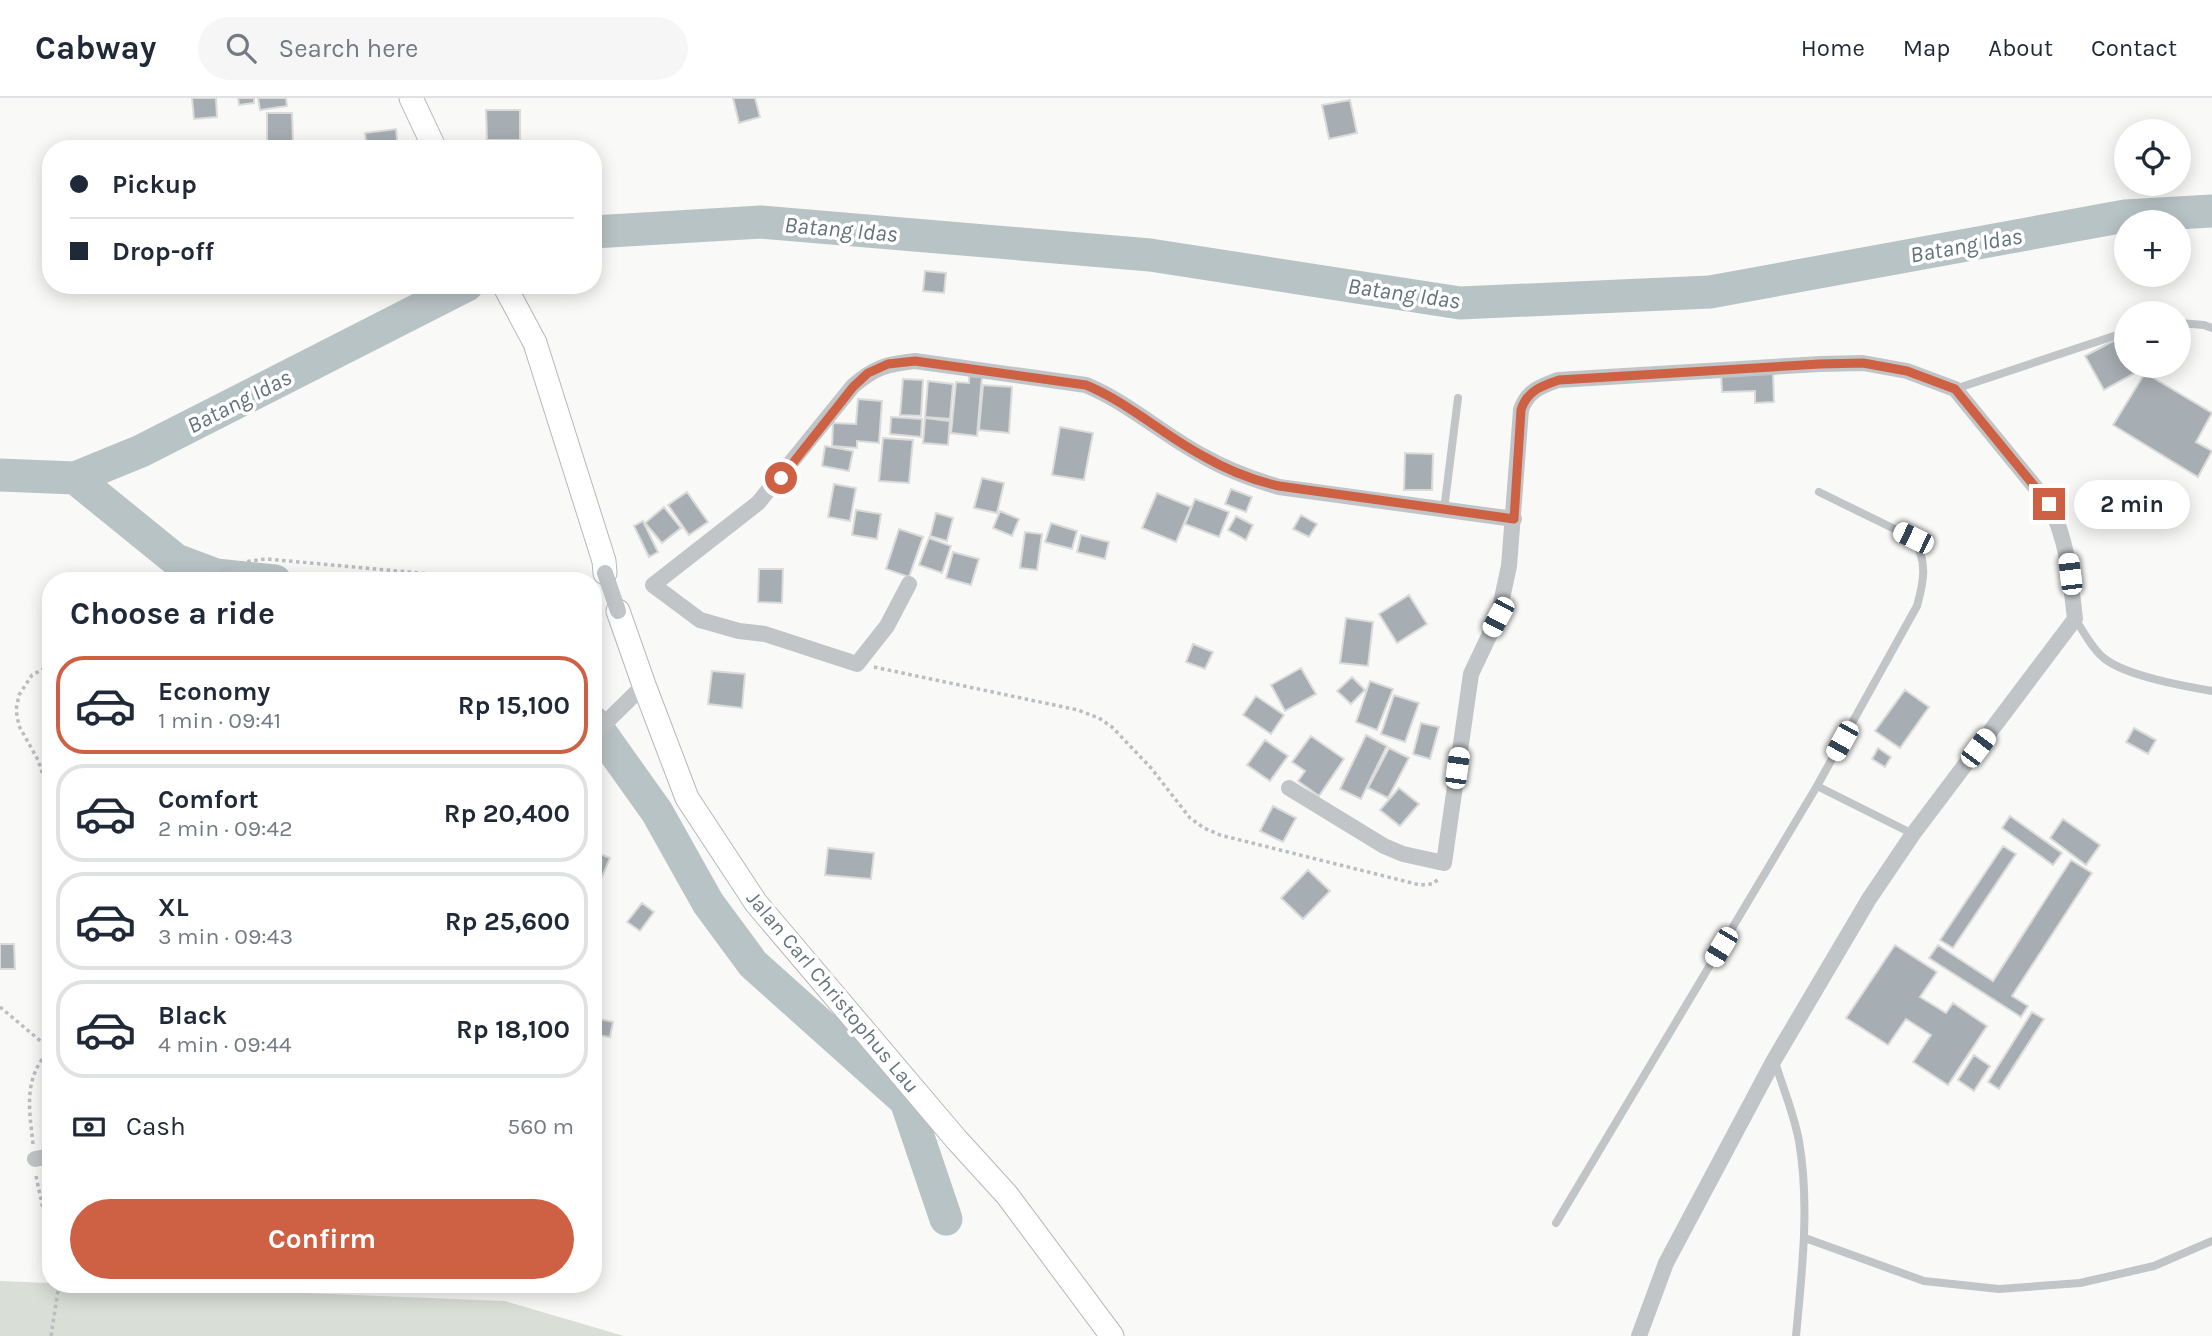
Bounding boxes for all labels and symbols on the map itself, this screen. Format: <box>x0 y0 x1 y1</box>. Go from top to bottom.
water label: Batang Idas <box>783 211 899 248</box>
water label: Batang Idas <box>1908 222 2024 269</box>
water label: Batang Idas <box>1346 272 1462 315</box>
water label: Batang Idas <box>183 364 296 439</box>
route start <box>765 462 797 494</box>
callout: 2 min <box>2074 480 2189 528</box>
route end <box>2033 488 2065 520</box>
car <box>1890 519 1937 557</box>
car <box>2058 552 2083 596</box>
car <box>1479 594 1518 640</box>
car <box>1823 718 1862 764</box>
car <box>1957 725 2000 771</box>
car <box>1444 746 1471 790</box>
street label: Jalan Carl Christophus Lau <box>742 886 924 1098</box>
car <box>1702 924 1741 970</box>

